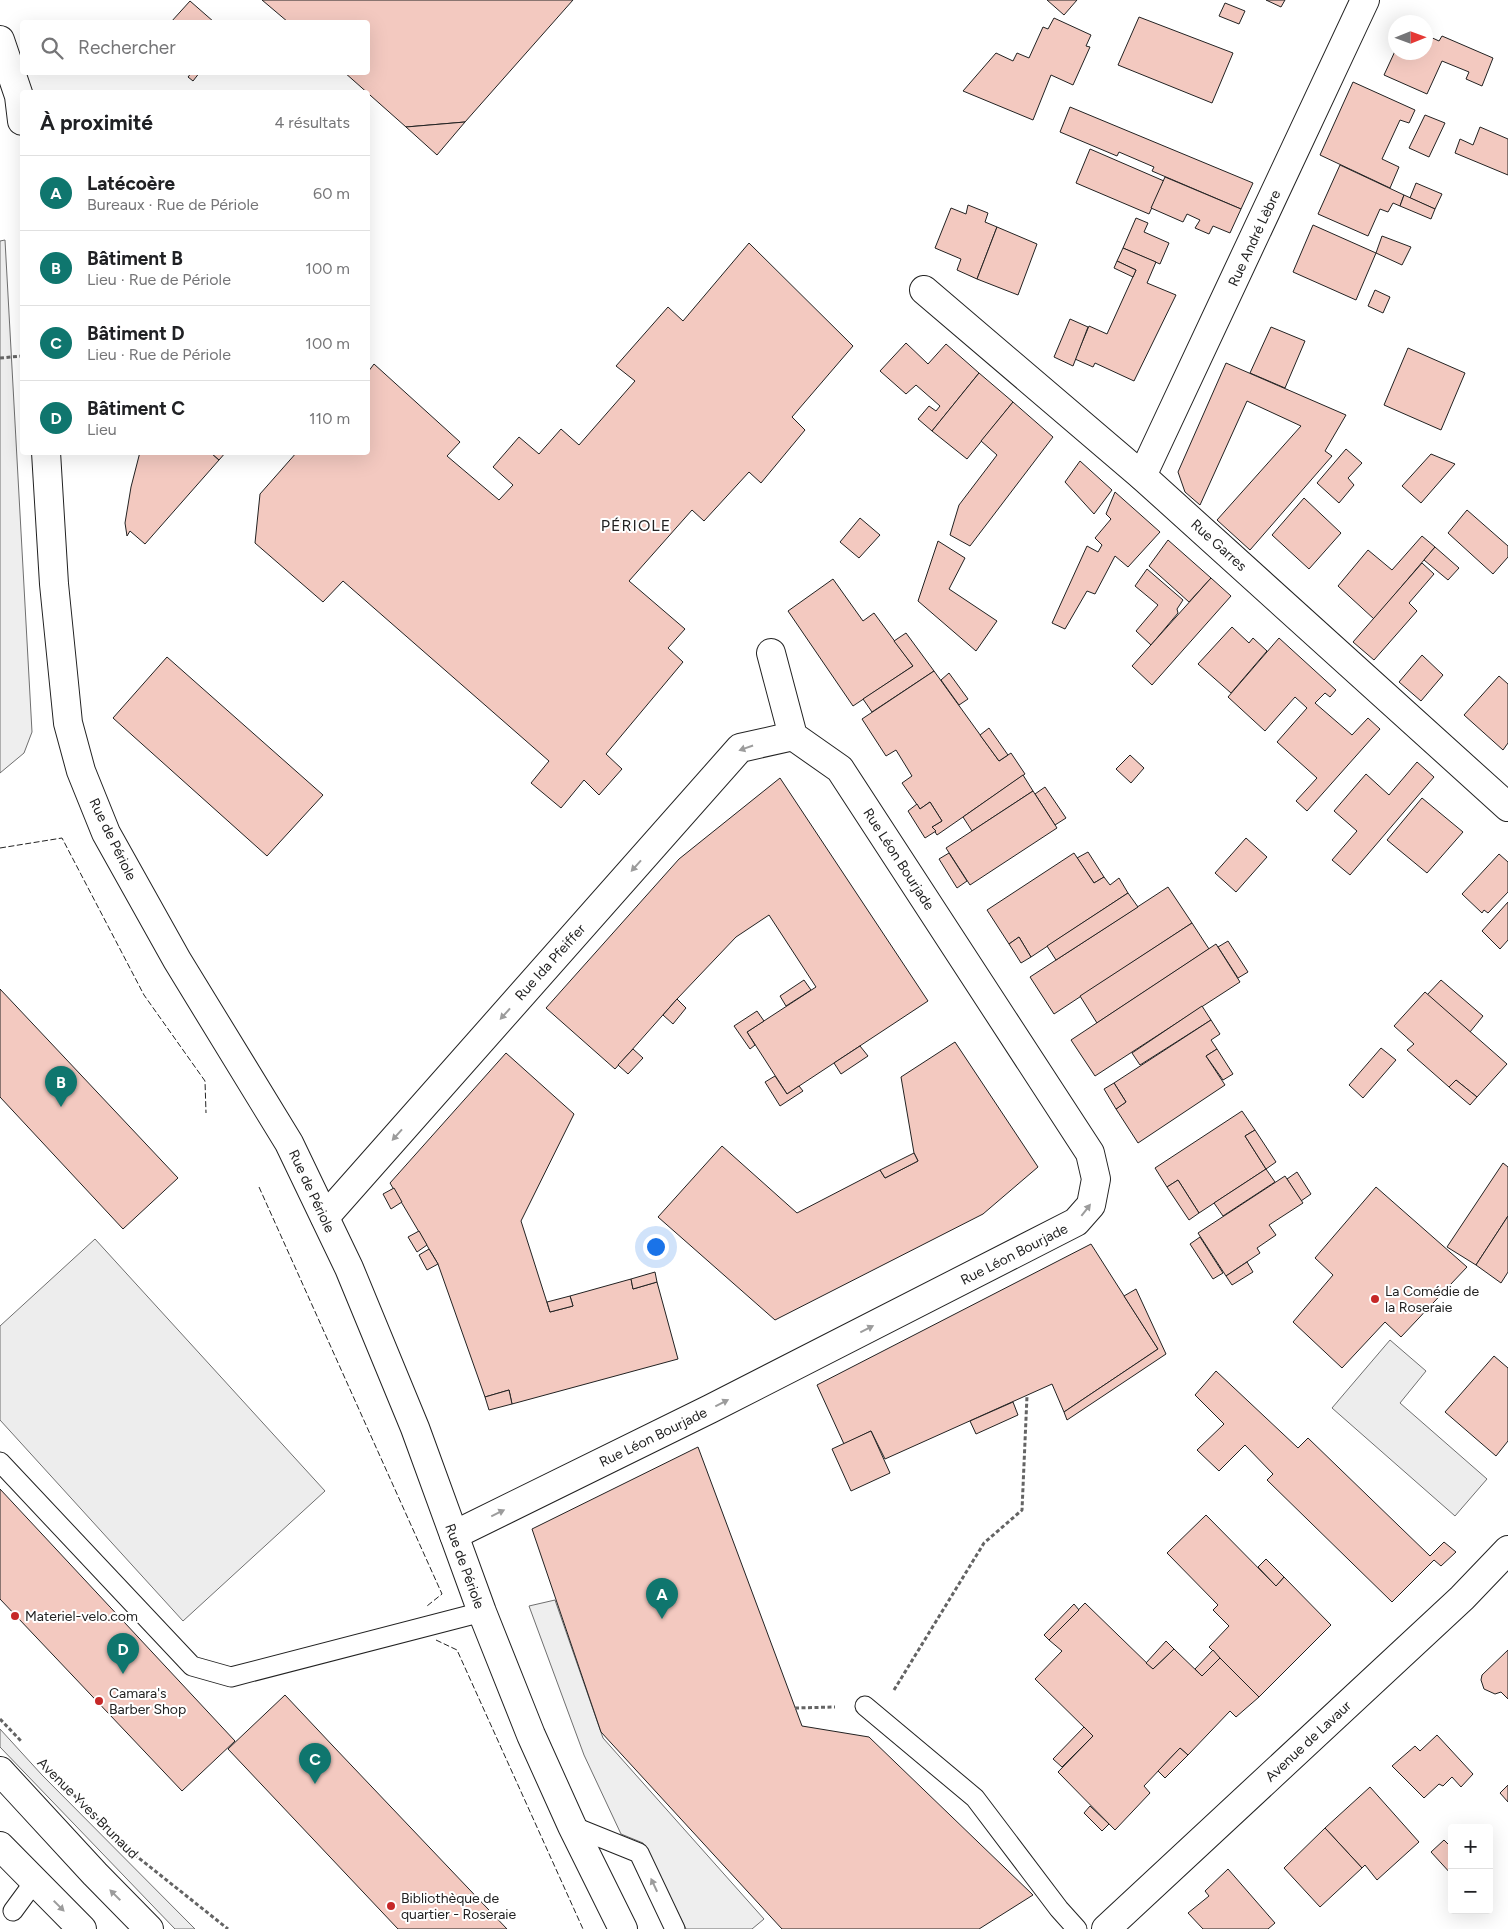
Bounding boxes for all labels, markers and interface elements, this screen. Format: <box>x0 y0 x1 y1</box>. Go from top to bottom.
north arrow <box>1388 15 1433 60</box>
search box <box>20 20 370 75</box>
icon: search <box>38 34 66 62</box>
text: Rechercher <box>78 36 176 59</box>
text: À proximité <box>40 110 153 135</box>
text: 4 résultats <box>274 113 350 132</box>
text: Latécoère <box>87 172 175 195</box>
text: A <box>50 184 62 203</box>
text: 60 m <box>313 184 350 203</box>
street label: Rue André Lèbre <box>1225 187 1284 289</box>
text: Bureaux · Rue de Périole <box>87 195 259 214</box>
text: Bâtiment B <box>87 247 183 270</box>
text: B <box>51 259 61 278</box>
text: 100 m <box>305 259 350 278</box>
text: Lieu · Rue de Périole <box>87 270 231 289</box>
text: Bâtiment D <box>87 322 185 345</box>
text: C <box>50 334 62 353</box>
text: 100 m <box>305 334 350 353</box>
text: Lieu · Rue de Périole <box>87 345 231 364</box>
text: Bâtiment C <box>87 397 185 420</box>
text: D <box>50 409 62 428</box>
text: 110 m <box>309 409 350 428</box>
text: Lieu <box>87 420 117 439</box>
district label: PÉRIOLE <box>601 516 671 535</box>
street label: Rue Garres <box>1187 516 1250 575</box>
one-way arrow <box>738 744 753 752</box>
street label: Rue de Périole <box>85 795 140 883</box>
street label: Rue Léon Bourjade <box>859 805 938 914</box>
one-way arrow <box>630 859 641 872</box>
street label: Rue Ida Pfeiffer <box>512 920 589 1004</box>
one-way arrow <box>499 1007 511 1019</box>
pin: B <box>45 1066 77 1107</box>
one-way arrow <box>391 1129 403 1141</box>
street label: Rue de Périole <box>285 1147 338 1236</box>
one-way arrow <box>1080 1204 1091 1217</box>
street label: Rue Léon Bourjade <box>958 1220 1071 1289</box>
your location <box>643 1234 669 1260</box>
place label: La Comédie de la Roseraie <box>1385 1283 1479 1316</box>
marker: La Comédie de la Roseraie <box>1369 1293 1381 1305</box>
one-way arrow <box>860 1325 874 1333</box>
one-way arrow <box>715 1399 729 1407</box>
street label: Rue Léon Bourjade <box>596 1404 710 1471</box>
one-way arrow <box>491 1509 505 1517</box>
street label: Rue de Périole <box>441 1521 488 1611</box>
pin: A <box>646 1578 678 1619</box>
place label: Materiel-velo.com <box>25 1608 138 1625</box>
marker: Materiel-velo.com <box>9 1610 21 1622</box>
pin: D <box>107 1633 139 1674</box>
place label: Camara's Barber Shop <box>109 1685 186 1718</box>
marker: Camara's Barber Shop <box>93 1695 105 1707</box>
street label: Avenue de Lavaur <box>1262 1697 1355 1786</box>
pin: C <box>299 1743 331 1784</box>
street label: Avenue Yves Brunaud <box>34 1754 142 1862</box>
map controls <box>1448 1824 1493 1914</box>
button: + <box>1448 1824 1493 1869</box>
button: − <box>1448 1869 1493 1914</box>
one-way arrow <box>650 1878 658 1892</box>
one-way arrow <box>109 1889 121 1901</box>
place label: Bibliothèque de quartier - Roseraie <box>401 1890 517 1923</box>
one-way arrow <box>53 1900 65 1912</box>
marker: Bibliothèque de quartier - Roseraie <box>385 1900 397 1912</box>

